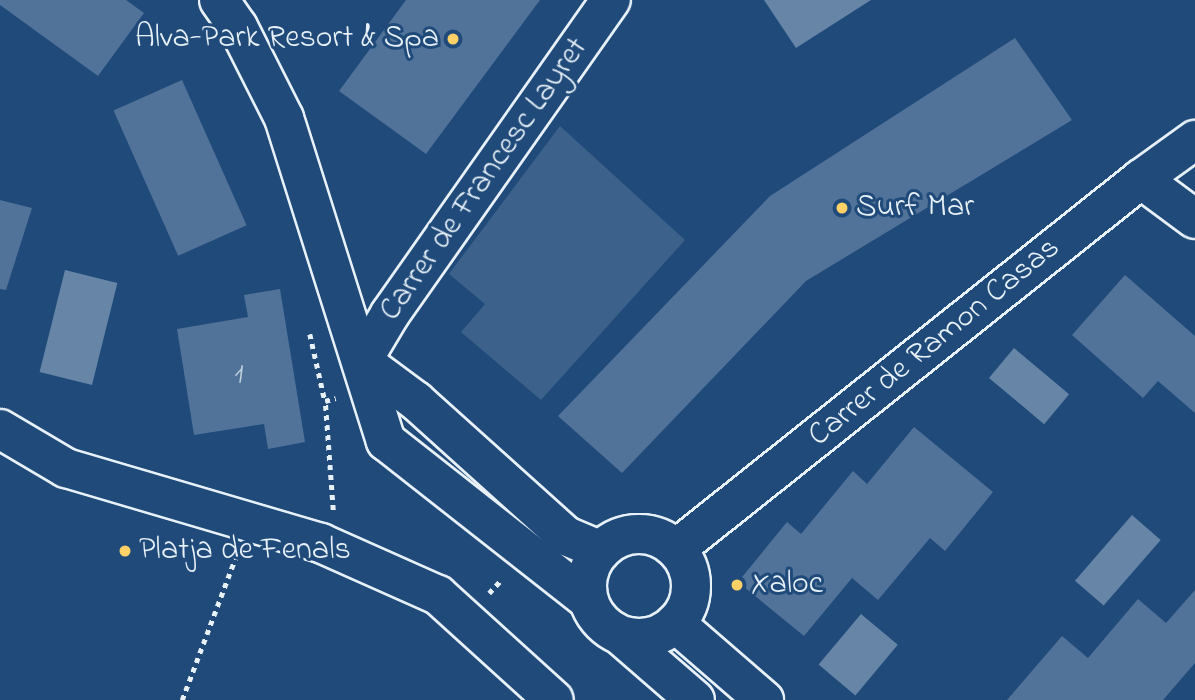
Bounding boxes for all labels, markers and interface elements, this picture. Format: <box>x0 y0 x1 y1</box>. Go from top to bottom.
place label: Alva-Park Resort & Spa <box>135 20 439 58</box>
street label: Carrer de Francesc Layret <box>373 31 597 329</box>
marker: Alva-Park Resort & Spa <box>445 31 461 47</box>
place label: Surf Mar <box>856 189 974 227</box>
marker: Surf Mar <box>834 200 850 216</box>
street label: Carrer de Ramon Casas <box>802 230 1068 456</box>
house number: 1 <box>235 359 243 393</box>
place label: Platja de Fenals <box>139 532 351 570</box>
marker: Platja de Fenals <box>117 543 133 559</box>
place label: Xaloc <box>751 566 823 604</box>
marker: Xaloc <box>729 577 745 593</box>

